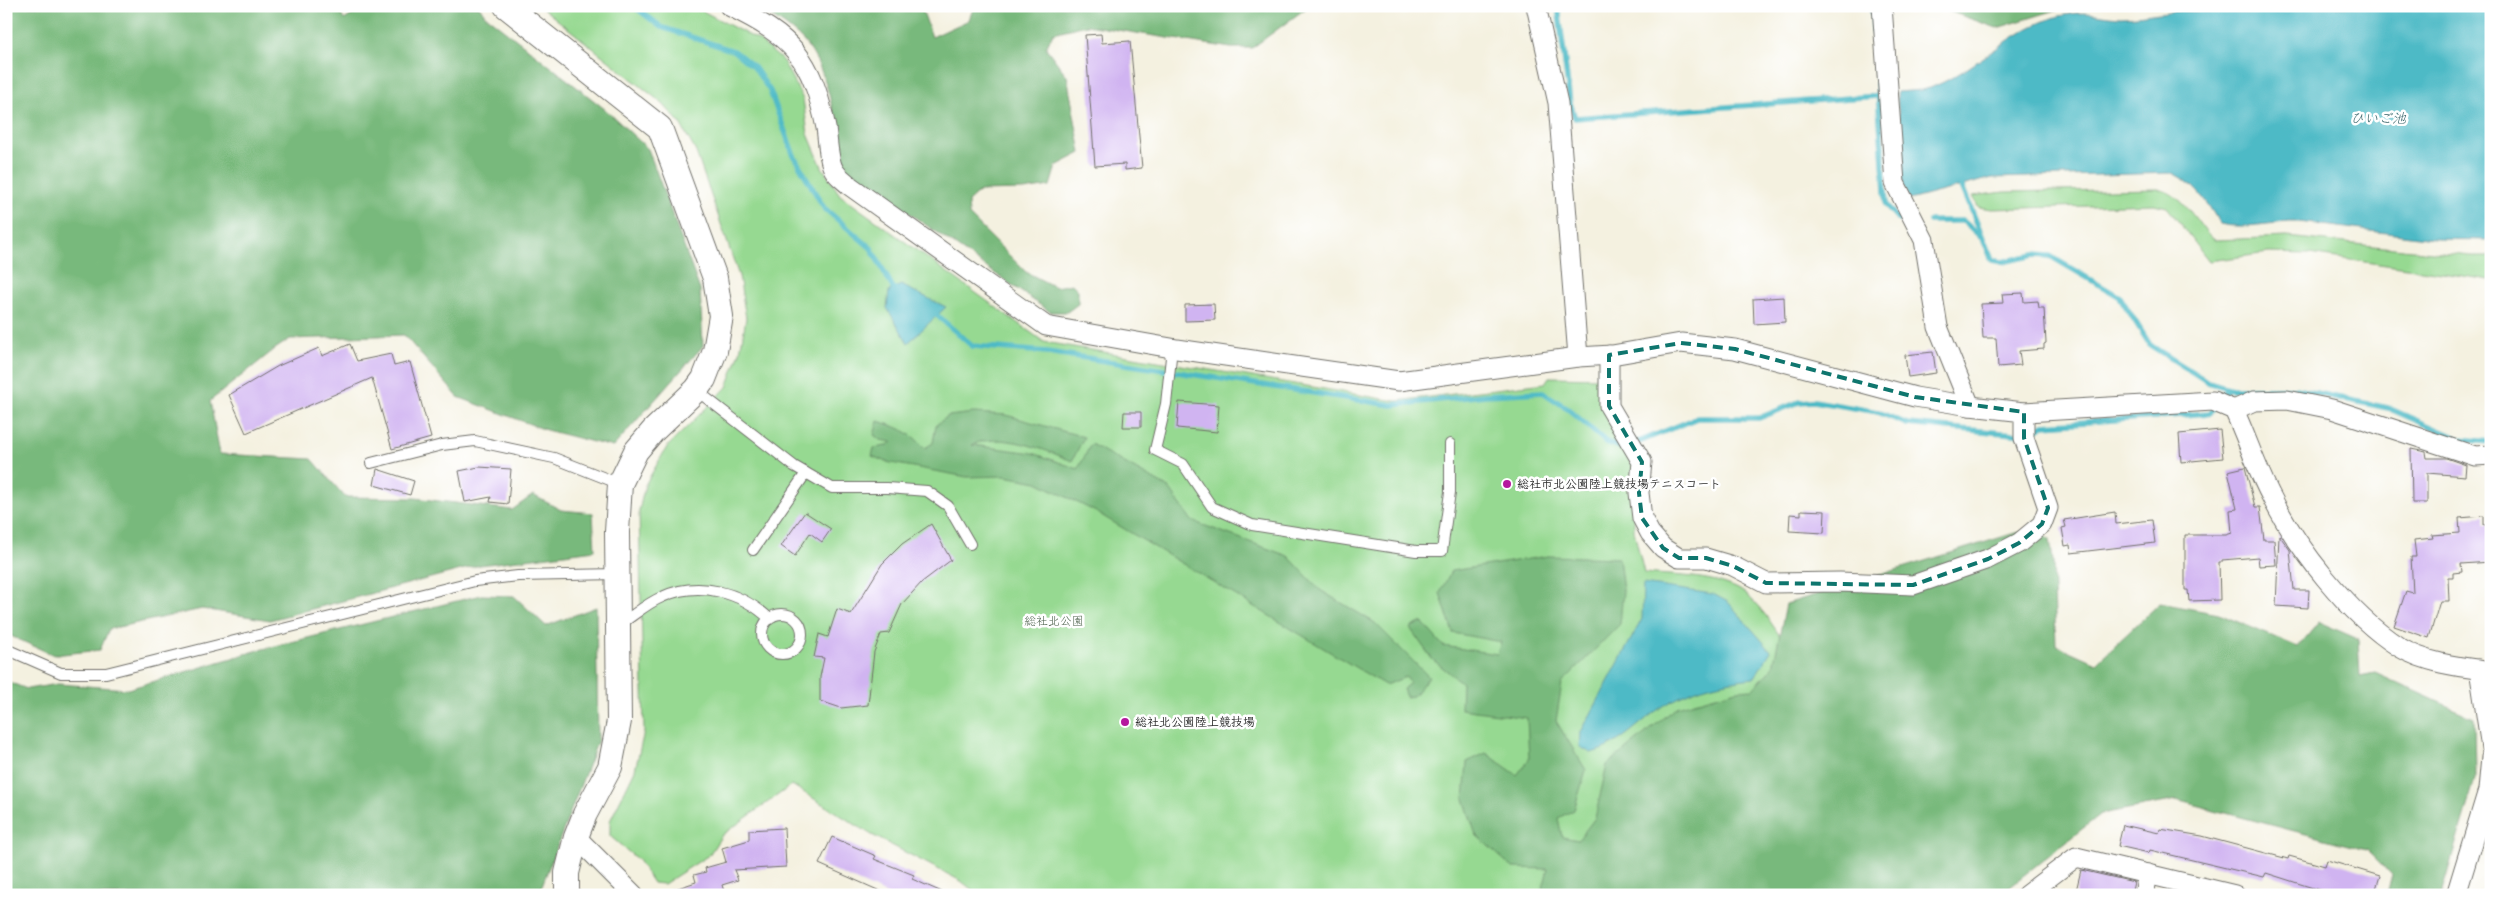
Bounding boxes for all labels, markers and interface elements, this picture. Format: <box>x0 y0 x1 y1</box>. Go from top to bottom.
water label: ひいご池 <box>2350 109 2407 127</box>
place label: 総社市北公園陸上競技場テニスコート <box>1517 476 1721 491</box>
marker: 総社市北公園陸上競技場テニスコート <box>1501 478 1513 490</box>
park label: 総社北公園 <box>1024 613 1084 628</box>
place label: 総社北公園陸上競技場 <box>1135 714 1255 729</box>
marker: 総社北公園陸上競技場 <box>1119 716 1131 728</box>

